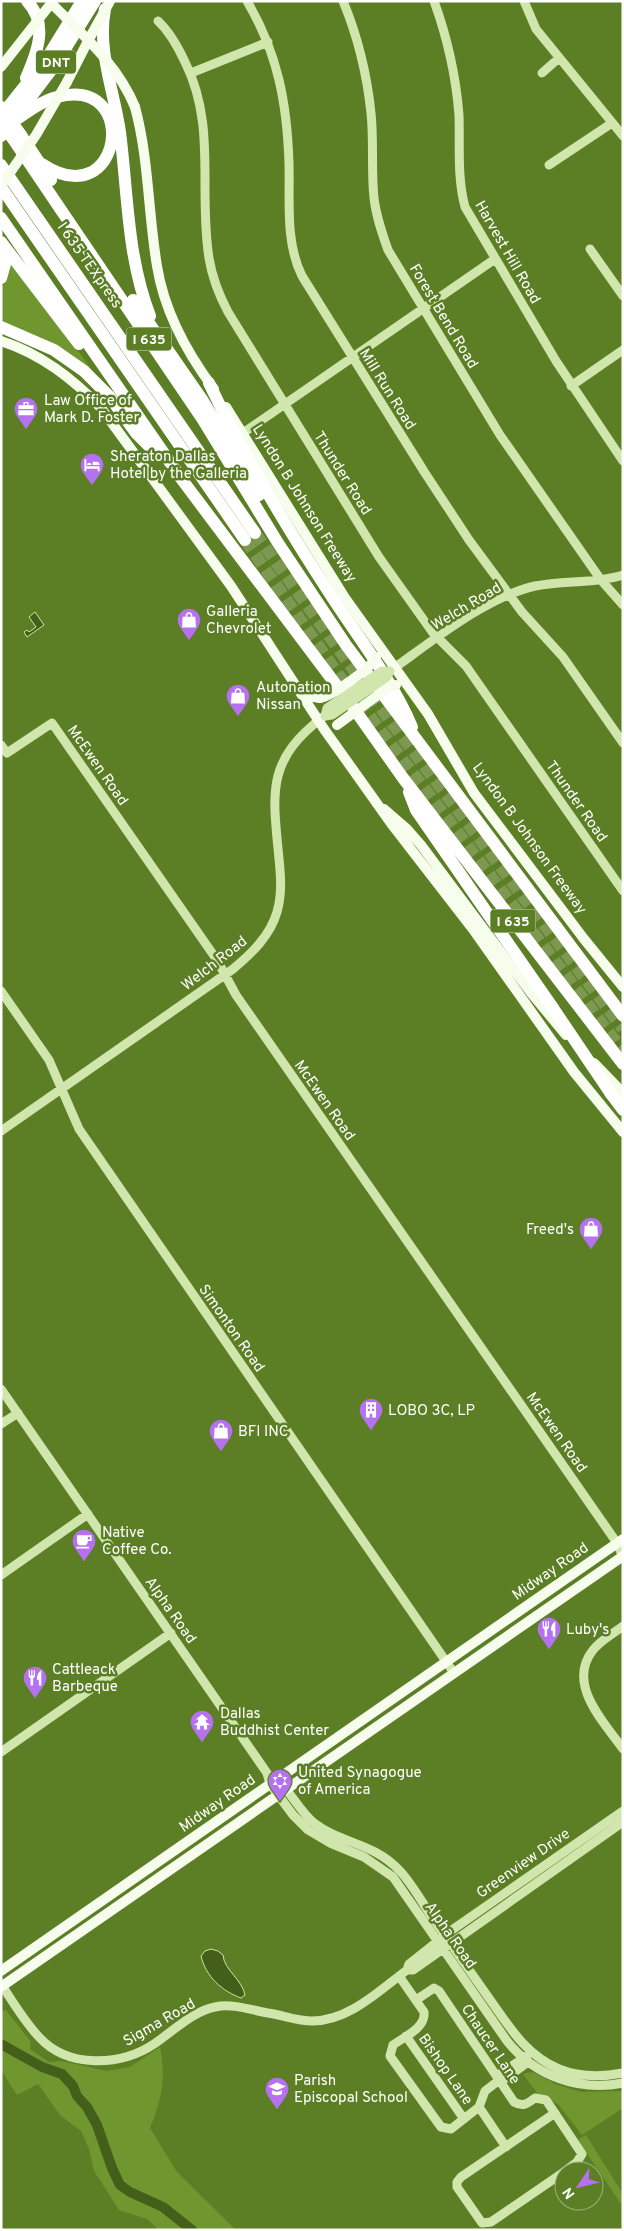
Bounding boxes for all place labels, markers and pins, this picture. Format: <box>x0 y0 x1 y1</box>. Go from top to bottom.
place label: Law Office of Mark D. Foster <box>44 392 140 428</box>
office icon: Law Office of Mark D. Foster <box>13 396 39 430</box>
place label: Sheraton Dallas Hotel by the Galleria <box>110 448 247 484</box>
hotel icon: Sheraton Dallas Hotel by the Galleria <box>79 452 105 486</box>
place label: Galleria Chevrolet <box>206 603 271 639</box>
shop icon: Galleria Chevrolet <box>176 607 202 641</box>
place label: Autonation Nissan <box>256 679 330 715</box>
shop icon: Autonation Nissan <box>225 683 251 717</box>
shop icon: Freed's <box>578 1216 604 1250</box>
place label: Freed's <box>526 1221 574 1240</box>
building icon: LOBO 3C, LP <box>358 1397 384 1431</box>
place label: LOBO 3C, LP <box>388 1402 475 1421</box>
shop icon: BFI INC <box>208 1418 234 1452</box>
place label: BFI INC <box>238 1423 288 1442</box>
place label: Native Coffee Co. <box>102 1524 172 1560</box>
cafe icon: Native Coffee Co. <box>71 1528 97 1562</box>
restaurant icon: Luby's <box>536 1616 562 1650</box>
place label: Luby's <box>566 1621 609 1640</box>
place label: Cattleack Barbeque <box>52 1661 118 1697</box>
restaurant icon: Cattleack Barbeque <box>22 1665 48 1699</box>
place label: Dallas Buddhist Center <box>220 1705 329 1741</box>
temple icon: Dallas Buddhist Center <box>189 1709 215 1743</box>
place label: United Synagogue of America <box>298 1764 422 1800</box>
synagogue icon: United Synagogue of America <box>267 1768 293 1802</box>
place label: Parish Episcopal School <box>294 2072 408 2108</box>
school or university icon: Parish Episcopal School <box>264 2076 290 2110</box>

